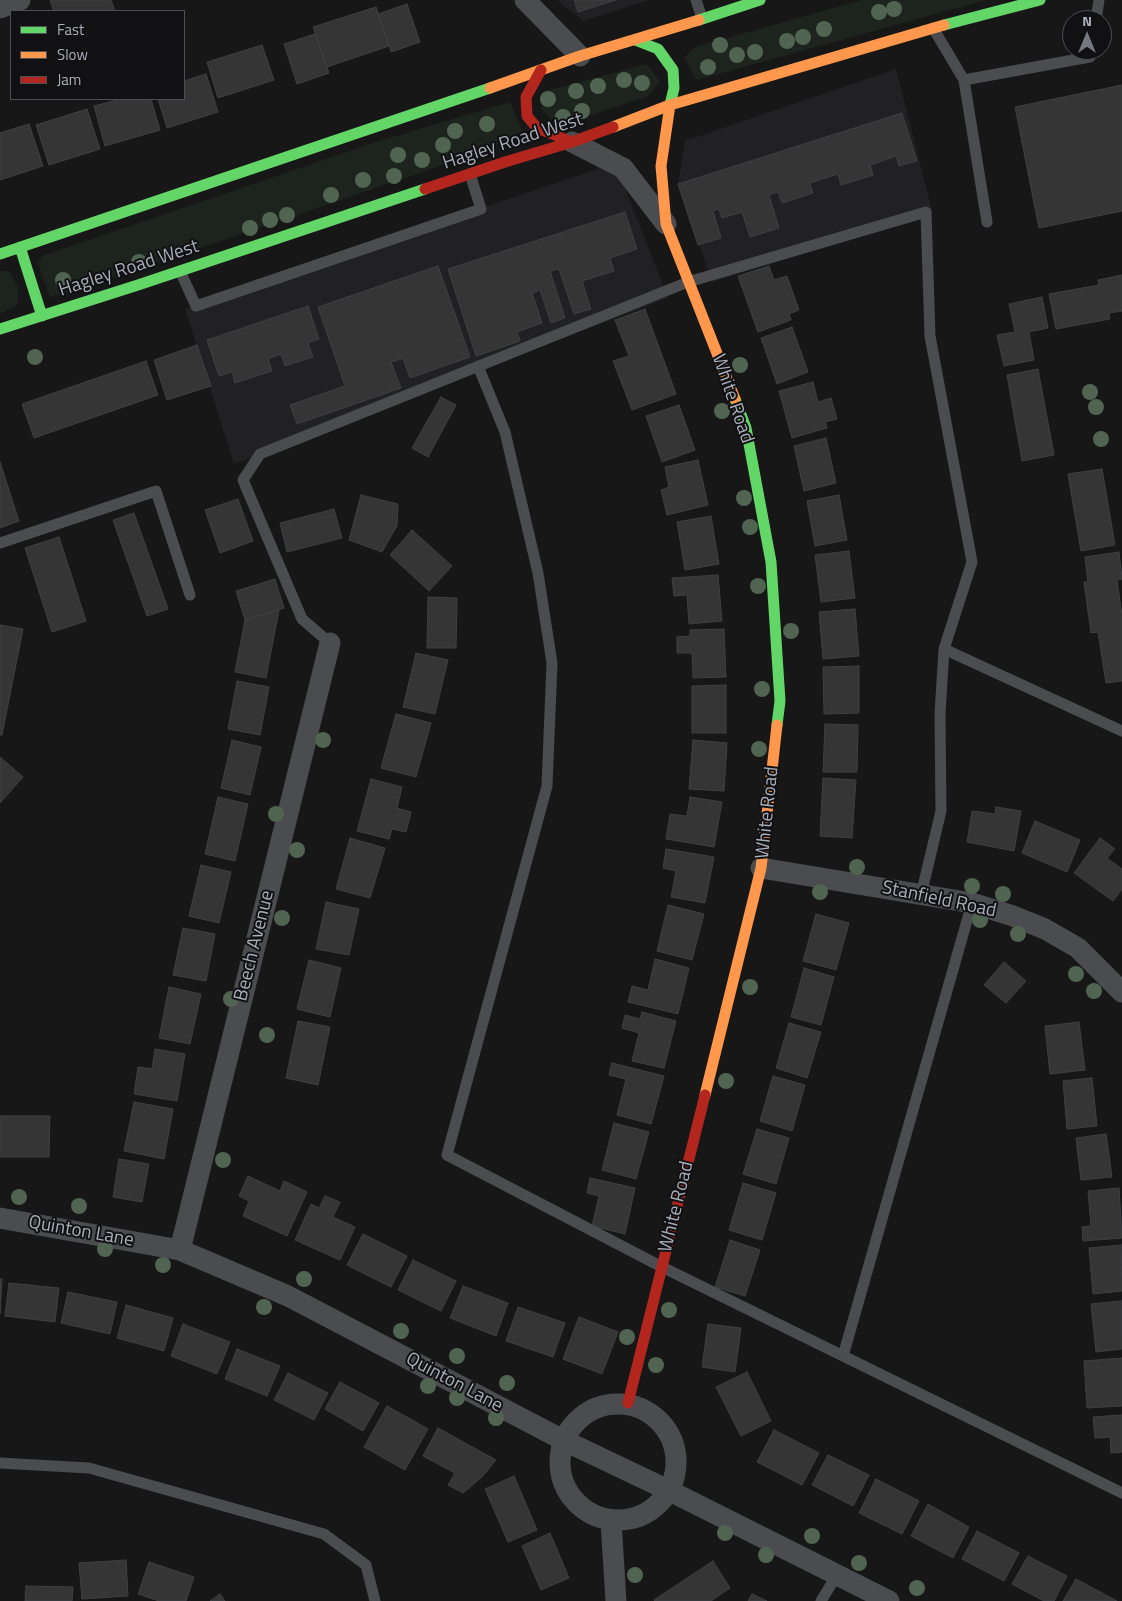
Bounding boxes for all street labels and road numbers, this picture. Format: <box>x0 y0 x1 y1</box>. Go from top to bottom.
street label: Hagley Road West <box>440 109 586 175</box>
street label: Hagley Road West <box>56 236 202 302</box>
street label: White Road <box>706 351 758 447</box>
street label: White Road <box>752 766 784 860</box>
street label: Stanfield Road <box>880 877 998 923</box>
street label: Beech Avenue <box>230 888 280 1004</box>
street label: White Road <box>655 1159 699 1255</box>
street label: Quinton Lane <box>27 1212 135 1252</box>
street label: Quinton Lane <box>402 1348 506 1418</box>

